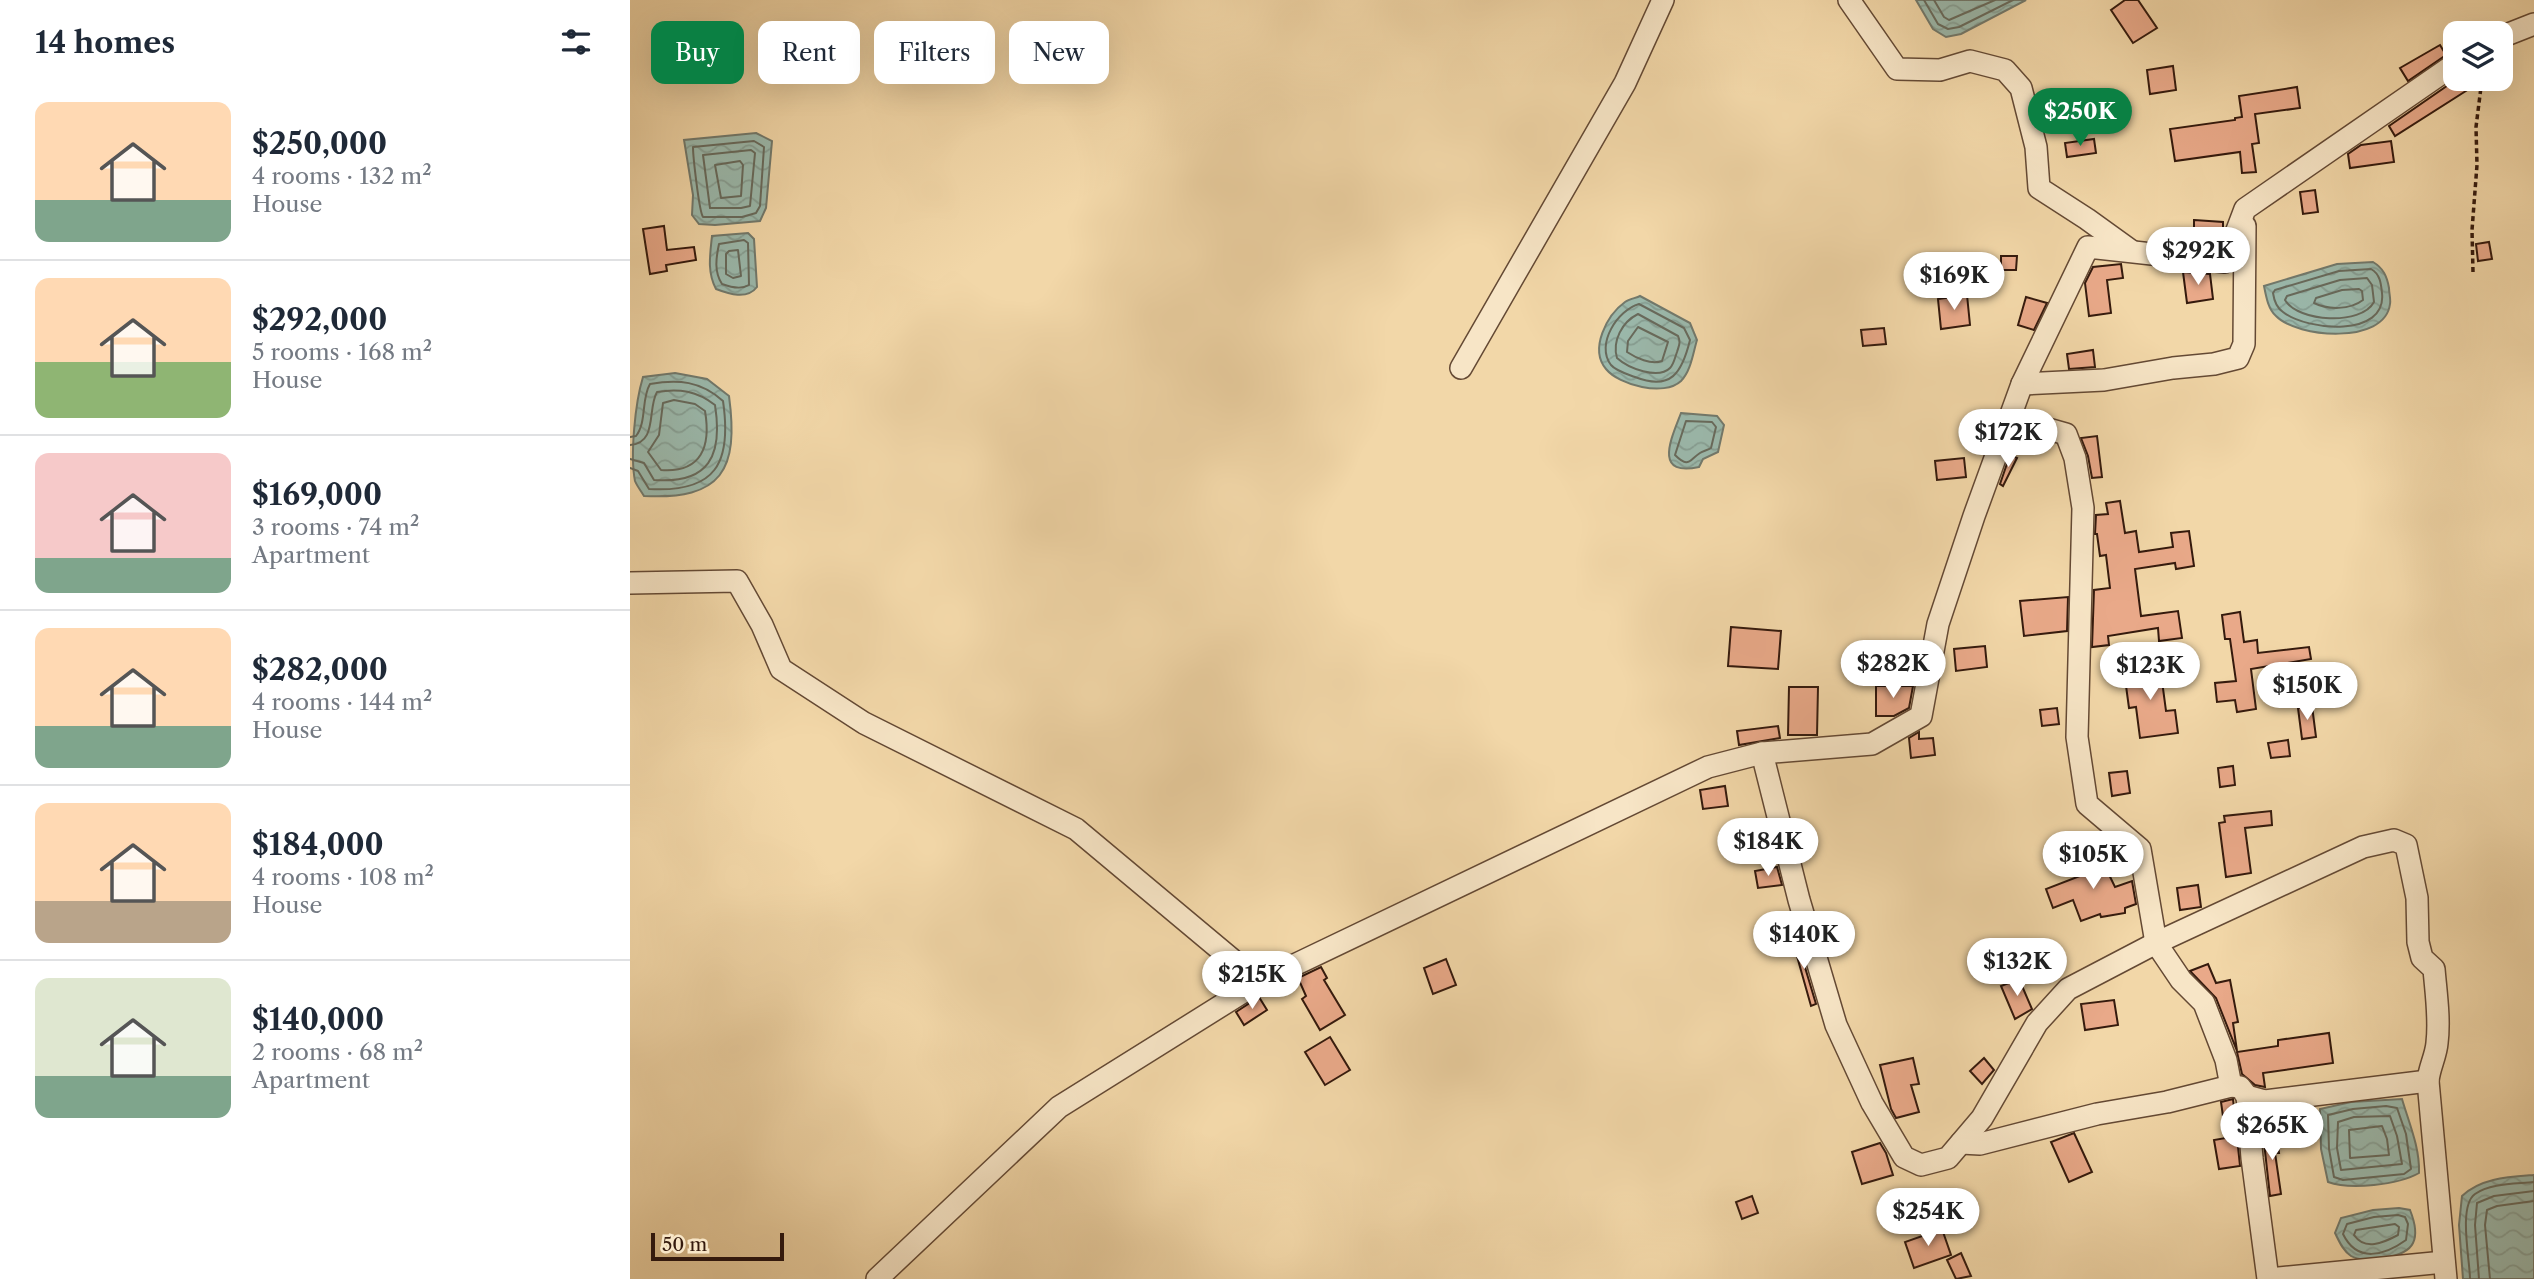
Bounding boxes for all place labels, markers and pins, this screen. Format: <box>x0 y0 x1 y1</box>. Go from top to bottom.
pin: $250K <box>2031 88 2129 148</box>
pin: $292K <box>2149 228 2247 287</box>
pin: $169K <box>1905 252 2003 312</box>
pin: $172K <box>1959 410 2057 469</box>
pin: $282K <box>1844 640 1942 700</box>
pin: $123K <box>2101 642 2199 702</box>
pin: $150K <box>2258 662 2356 722</box>
pin: $184K <box>1719 818 1817 878</box>
pin: $105K <box>2044 832 2142 891</box>
pin: $140K <box>1755 912 1853 971</box>
pin: $132K <box>1968 939 2066 998</box>
pin: $215K <box>1203 951 1301 1011</box>
pin: $265K <box>2223 1102 2321 1162</box>
pin: $254K <box>1879 1188 1977 1248</box>

